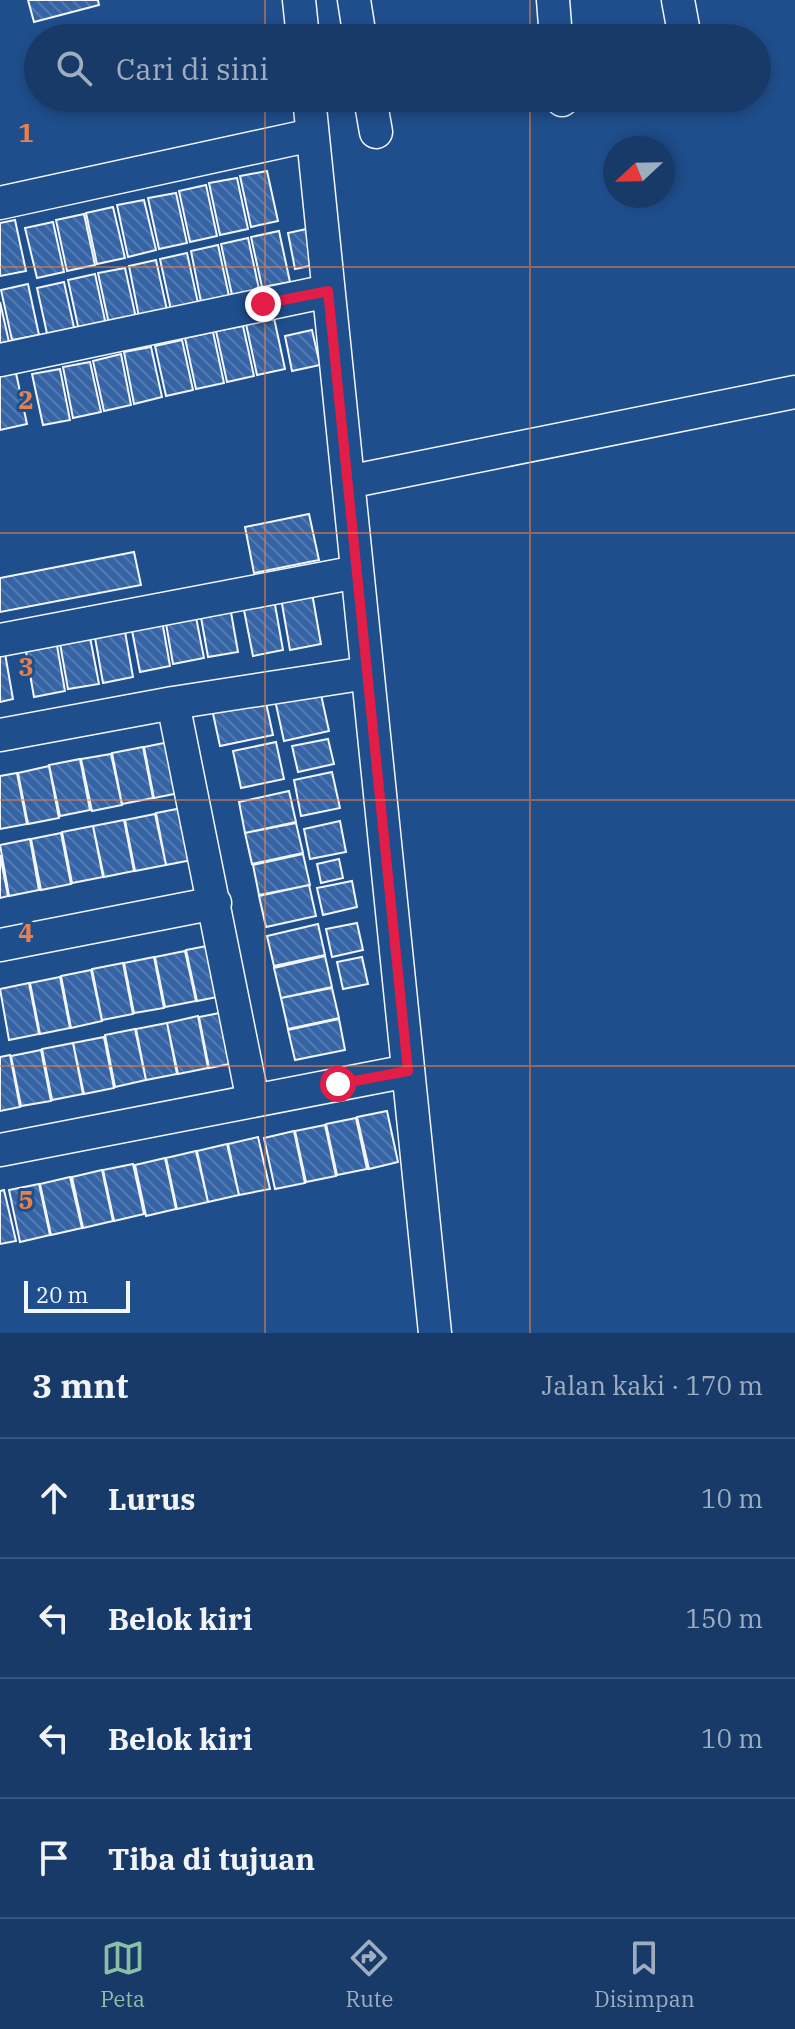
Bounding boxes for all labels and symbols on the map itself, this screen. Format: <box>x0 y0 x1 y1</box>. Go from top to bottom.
text: 1 <box>18 115 34 149</box>
north arrow <box>603 136 675 208</box>
route end <box>245 286 281 322</box>
text: 2 <box>18 382 34 416</box>
text: 3 <box>18 649 34 683</box>
text: 4 <box>18 915 34 949</box>
route start <box>320 1066 356 1102</box>
text: 5 <box>18 1182 34 1216</box>
scale bar <box>24 1277 130 1313</box>

